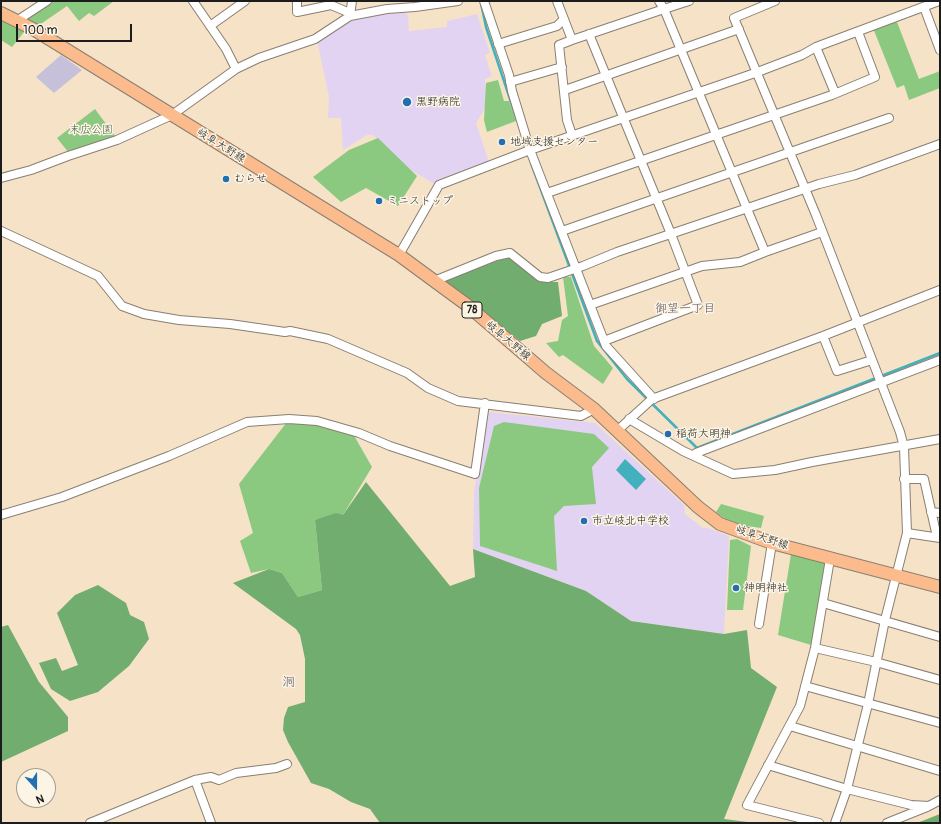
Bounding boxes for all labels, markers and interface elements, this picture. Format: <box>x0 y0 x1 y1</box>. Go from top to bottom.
scale bar <box>18 16 134 42</box>
text: 100 m <box>23 23 57 38</box>
place label: 黒野病院 <box>416 95 460 109</box>
marker: 黒野病院 <box>401 96 413 108</box>
park label: 末広公園 <box>69 123 113 137</box>
street label: 岐阜大野線 <box>194 126 248 166</box>
place label: 地域支援センター <box>510 135 598 149</box>
marker: 地域支援センター <box>497 137 507 147</box>
place label: むらせ <box>234 172 267 186</box>
marker: むらせ <box>221 174 231 184</box>
place label: ミニストップ <box>387 194 453 208</box>
marker: ミニストップ <box>374 196 384 206</box>
road number: 78 <box>462 302 482 318</box>
district label: 御望一丁目 <box>655 302 715 316</box>
street label: 岐阜大野線 <box>483 318 533 364</box>
place label: 稲荷大明神 <box>676 427 731 441</box>
marker: 稲荷大明神 <box>663 429 673 439</box>
place label: 市立岐北中学校 <box>592 514 669 528</box>
marker: 市立岐北中学校 <box>579 516 589 526</box>
street label: 岐阜大野線 <box>734 523 790 553</box>
place label: 神明神社 <box>744 581 788 595</box>
marker: 神明神社 <box>731 583 741 593</box>
district label: 洞 <box>283 675 295 691</box>
north arrow <box>16 768 56 808</box>
text: N <box>34 791 46 806</box>

